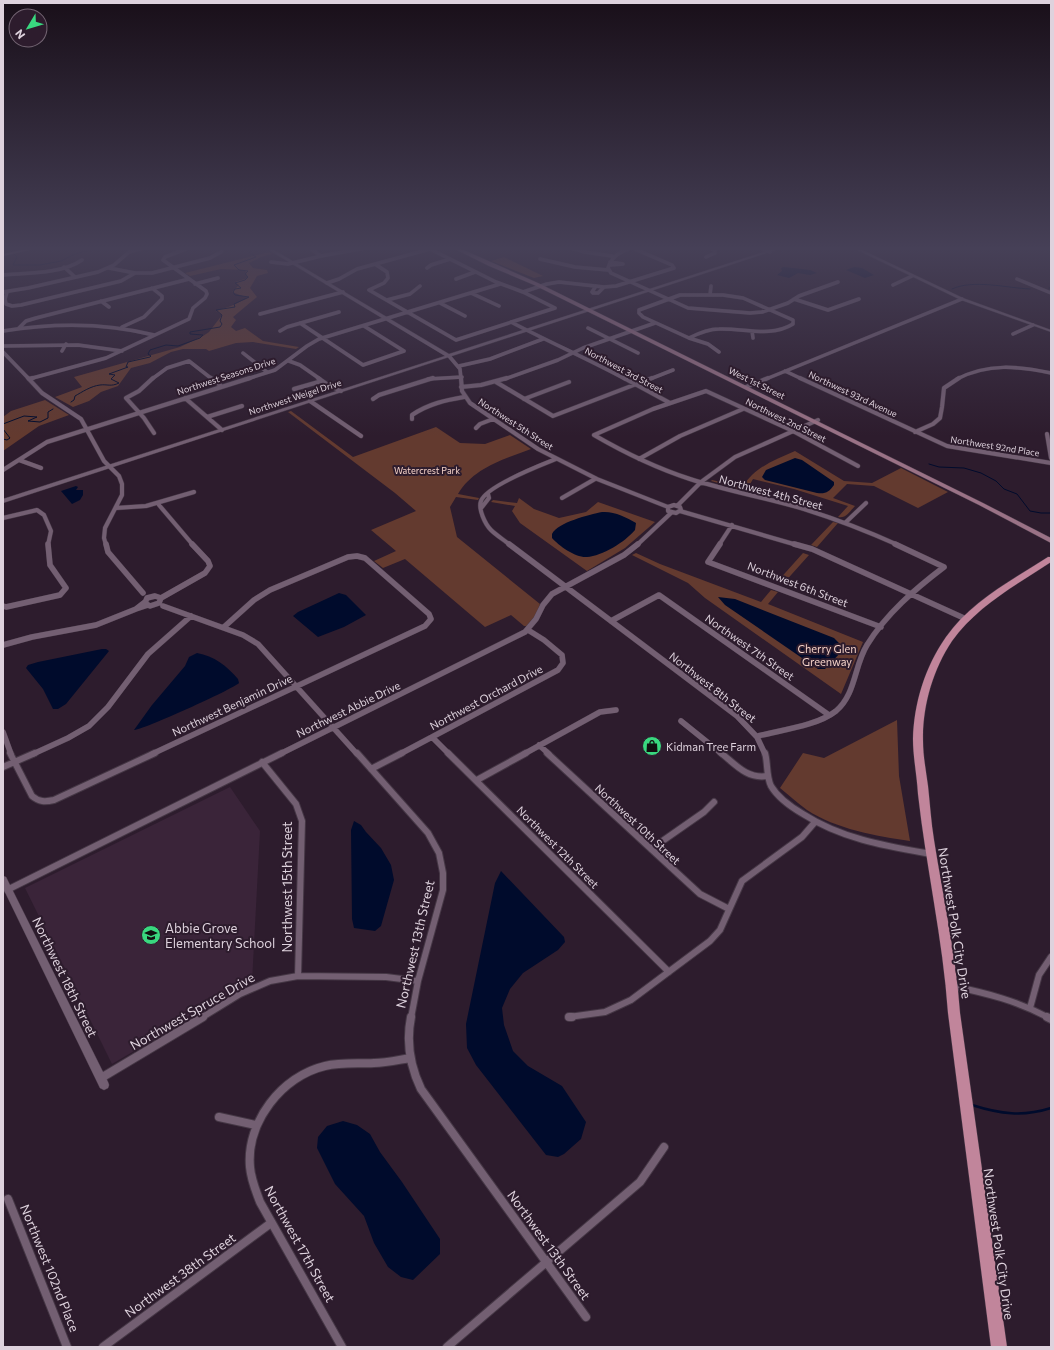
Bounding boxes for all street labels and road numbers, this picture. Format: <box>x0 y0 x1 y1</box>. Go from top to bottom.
street label: Northwest 3rd Street <box>583 345 665 395</box>
street label: Northwest Seasons Drive <box>175 355 277 397</box>
street label: West 1st Street <box>727 365 787 402</box>
street label: Northwest 93rd Avenue <box>807 369 899 420</box>
street label: Northwest Weigel Drive <box>247 377 343 417</box>
street label: Northwest 5th Street <box>477 396 556 452</box>
street label: Northwest 2nd Street <box>744 396 828 444</box>
street label: Northwest 92nd Place <box>950 434 1041 459</box>
street label: Northwest 4th Street <box>718 472 825 512</box>
street label: Northwest 6th Street <box>746 559 851 609</box>
street label: Northwest 7th Street <box>703 611 797 683</box>
street label: Northwest 8th Street <box>667 649 759 725</box>
street label: Northwest Orchard Drive <box>427 662 545 732</box>
street label: Northwest Benjamin Drive <box>170 671 294 739</box>
street label: Northwest Abbie Drive <box>294 678 402 740</box>
street label: Northwest 10th Street <box>593 781 684 867</box>
street label: Northwest 12th Street <box>514 803 602 891</box>
street label: Northwest 15th Street <box>279 821 295 953</box>
street label: Northwest Polk City Drive <box>935 846 975 1000</box>
street label: Northwest 13th Street <box>392 878 438 1010</box>
street label: Northwest 18th Street <box>29 914 101 1040</box>
street label: Northwest Spruce Drive <box>127 969 257 1053</box>
street label: Northwest Polk City Drive <box>980 1167 1018 1321</box>
street label: Northwest 17th Street <box>261 1183 339 1305</box>
street label: Northwest 13th Street <box>504 1187 594 1303</box>
street label: Northwest 102nd Place <box>17 1202 83 1334</box>
street label: Northwest 38th Street <box>121 1229 239 1321</box>

